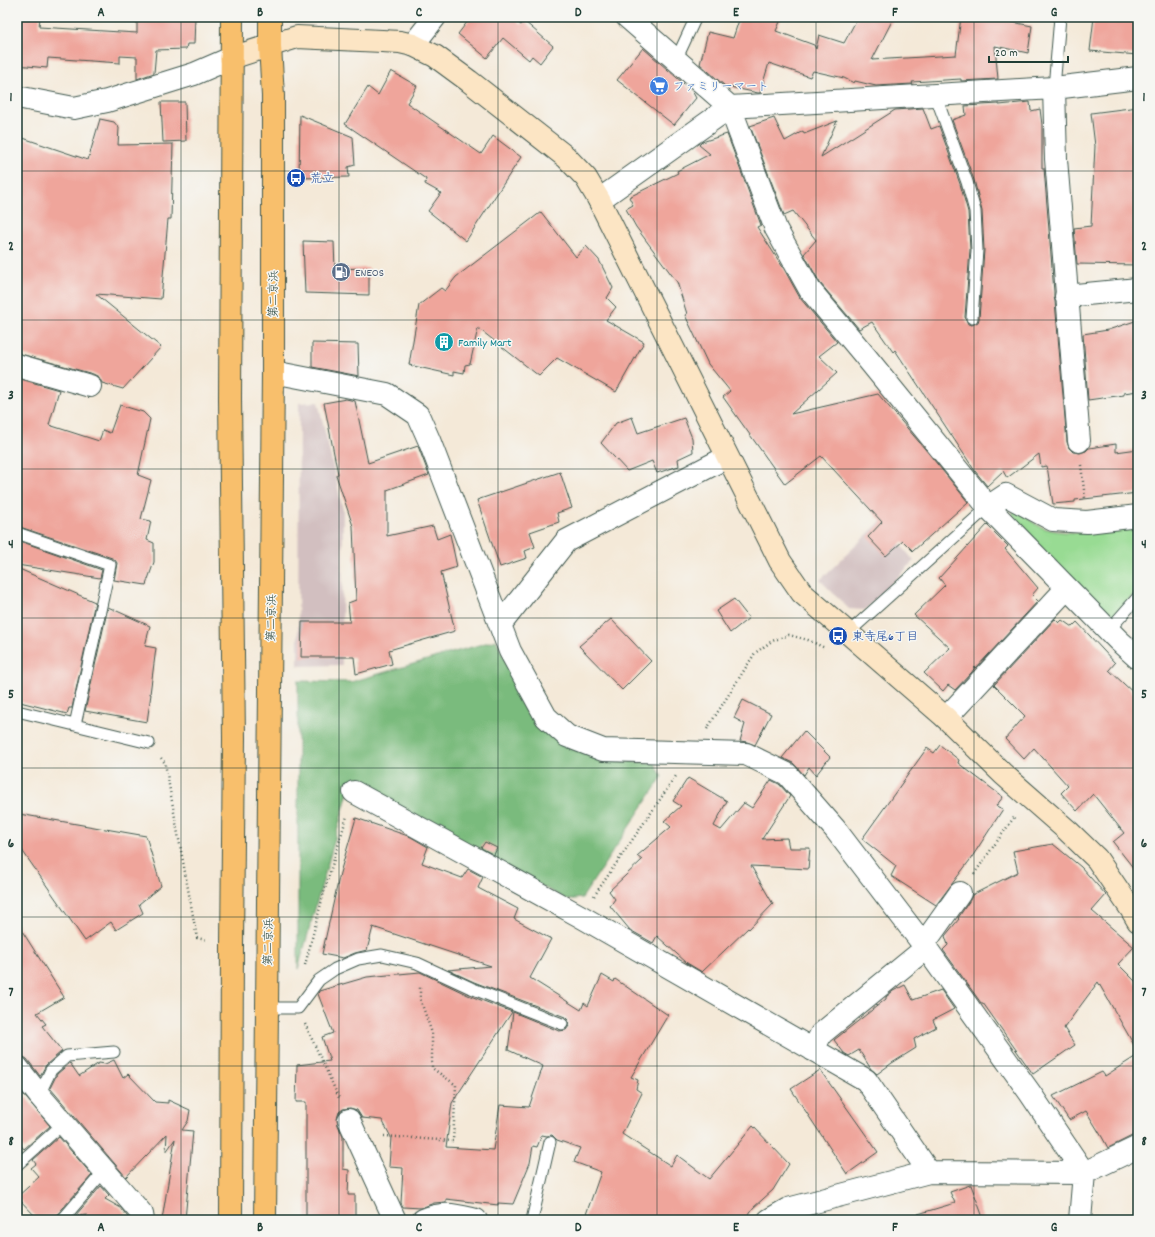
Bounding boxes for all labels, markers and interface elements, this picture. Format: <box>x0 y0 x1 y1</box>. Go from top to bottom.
text: A <box>97 4 105 23</box>
text: B <box>257 4 263 23</box>
text: C <box>416 4 423 23</box>
text: D <box>575 4 582 23</box>
text: E <box>733 4 740 23</box>
text: F <box>892 4 898 23</box>
text: G <box>1051 4 1058 23</box>
scale bar <box>989 38 1068 64</box>
text: 20 m <box>995 45 1018 62</box>
supermarket icon: ファミリーマート <box>648 75 670 97</box>
place label: ファミリーマート <box>673 79 769 96</box>
text: 1 <box>10 89 13 108</box>
text: 1 <box>1143 89 1146 108</box>
bus stop icon: 荒立 <box>285 167 307 189</box>
place label: 荒立 <box>310 171 334 188</box>
text: 2 <box>8 238 14 257</box>
text: 2 <box>1141 238 1147 257</box>
fuel station icon: ENEOS <box>330 261 352 283</box>
place label: ENEOS <box>355 265 384 282</box>
street label: 第二京浜 <box>266 270 283 318</box>
building icon: Family Mart <box>433 331 455 353</box>
place label: Family Mart <box>458 335 512 352</box>
text: 3 <box>8 387 14 406</box>
text: 3 <box>1141 387 1147 406</box>
text: 4 <box>8 536 14 555</box>
text: 4 <box>1141 536 1147 555</box>
street label: 第二京浜 <box>264 594 281 642</box>
bus stop icon: 東寺尾6丁目 <box>827 625 849 647</box>
place label: 東寺尾6丁目 <box>852 629 918 646</box>
text: 5 <box>8 686 14 705</box>
text: 5 <box>1141 686 1147 705</box>
text: 6 <box>8 835 15 854</box>
text: 6 <box>1141 835 1148 854</box>
street label: 第二京浜 <box>261 918 278 966</box>
text: 7 <box>9 984 14 1003</box>
text: 7 <box>1142 984 1147 1003</box>
text: 8 <box>8 1133 14 1152</box>
text: 8 <box>1141 1133 1147 1152</box>
text: A <box>97 1219 105 1237</box>
text: B <box>257 1219 263 1237</box>
text: C <box>416 1219 423 1237</box>
text: D <box>575 1219 582 1237</box>
text: E <box>733 1219 740 1237</box>
text: F <box>892 1219 898 1237</box>
text: G <box>1051 1219 1058 1237</box>

